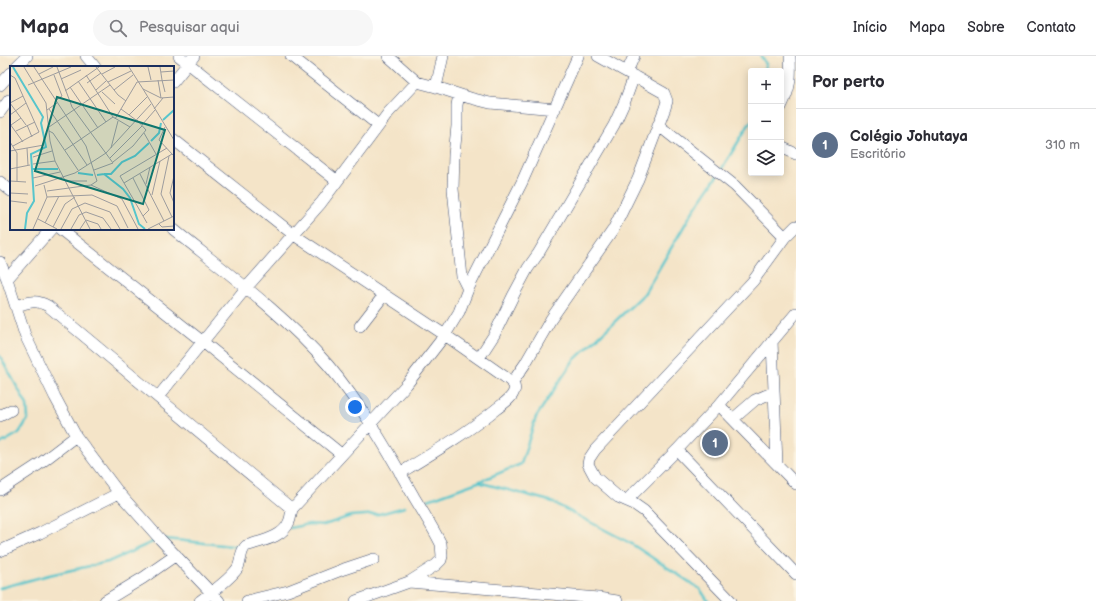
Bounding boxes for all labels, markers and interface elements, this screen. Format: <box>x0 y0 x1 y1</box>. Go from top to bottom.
search box <box>93 10 373 46</box>
text: Mapa <box>20 16 69 39</box>
icon: search <box>107 17 129 39</box>
text: Pesquisar aqui <box>139 18 239 37</box>
text: Início <box>853 19 887 36</box>
text: Mapa <box>909 19 945 36</box>
text: Sobre <box>967 19 1005 36</box>
text: Contato <box>1027 19 1076 36</box>
inset map <box>10 66 174 230</box>
map controls <box>748 68 784 176</box>
button: + <box>748 68 784 104</box>
text: Por perto <box>812 72 885 92</box>
button: − <box>748 104 784 140</box>
text: Colégio Johutaya <box>850 127 968 146</box>
text: 1 <box>822 137 828 153</box>
text: 310 m <box>1045 137 1080 153</box>
button: layers <box>748 140 784 176</box>
text: Escritório <box>850 146 906 162</box>
your location <box>345 397 365 417</box>
pin: 1 <box>702 428 728 458</box>

